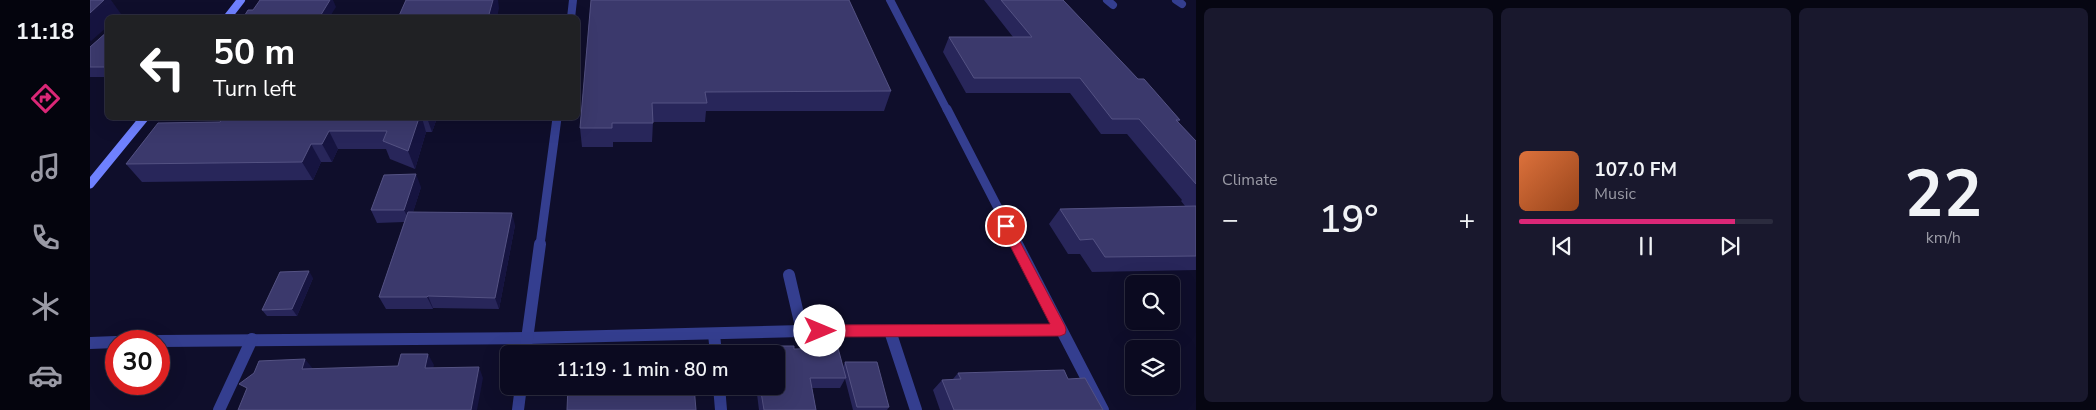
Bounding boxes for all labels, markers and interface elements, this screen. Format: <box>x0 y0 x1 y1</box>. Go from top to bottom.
text: 11:18 <box>16 17 74 47</box>
text: 50 m <box>213 29 295 76</box>
icon: left <box>130 35 195 100</box>
text: Turn left <box>213 74 296 104</box>
icon: directions <box>28 81 63 116</box>
icon: music <box>28 150 63 185</box>
text: 22 <box>1904 150 1982 239</box>
text: 107.0 FM <box>1594 157 1677 183</box>
text: Climate <box>1222 169 1277 191</box>
text: Music <box>1594 183 1636 205</box>
text: 19° <box>1319 194 1379 245</box>
text: − <box>1222 201 1239 239</box>
text: + <box>1459 201 1475 239</box>
pin <box>985 205 1027 247</box>
icon: arrive <box>992 212 1020 240</box>
icon: phone <box>28 220 63 255</box>
text: km/h <box>1926 227 1961 249</box>
icon: previous <box>1548 232 1576 260</box>
icon: pause <box>1632 232 1660 260</box>
icon: next <box>1716 232 1744 260</box>
map controls <box>1125 275 1180 395</box>
button: search <box>1125 275 1180 330</box>
icon: climate <box>28 289 63 324</box>
position arrow <box>793 304 845 356</box>
speed limit sign: 30 <box>105 330 170 395</box>
button: layers <box>1125 340 1180 395</box>
text: 11:19 · 1 min · 80 m <box>557 357 728 383</box>
icon: car <box>28 358 63 393</box>

